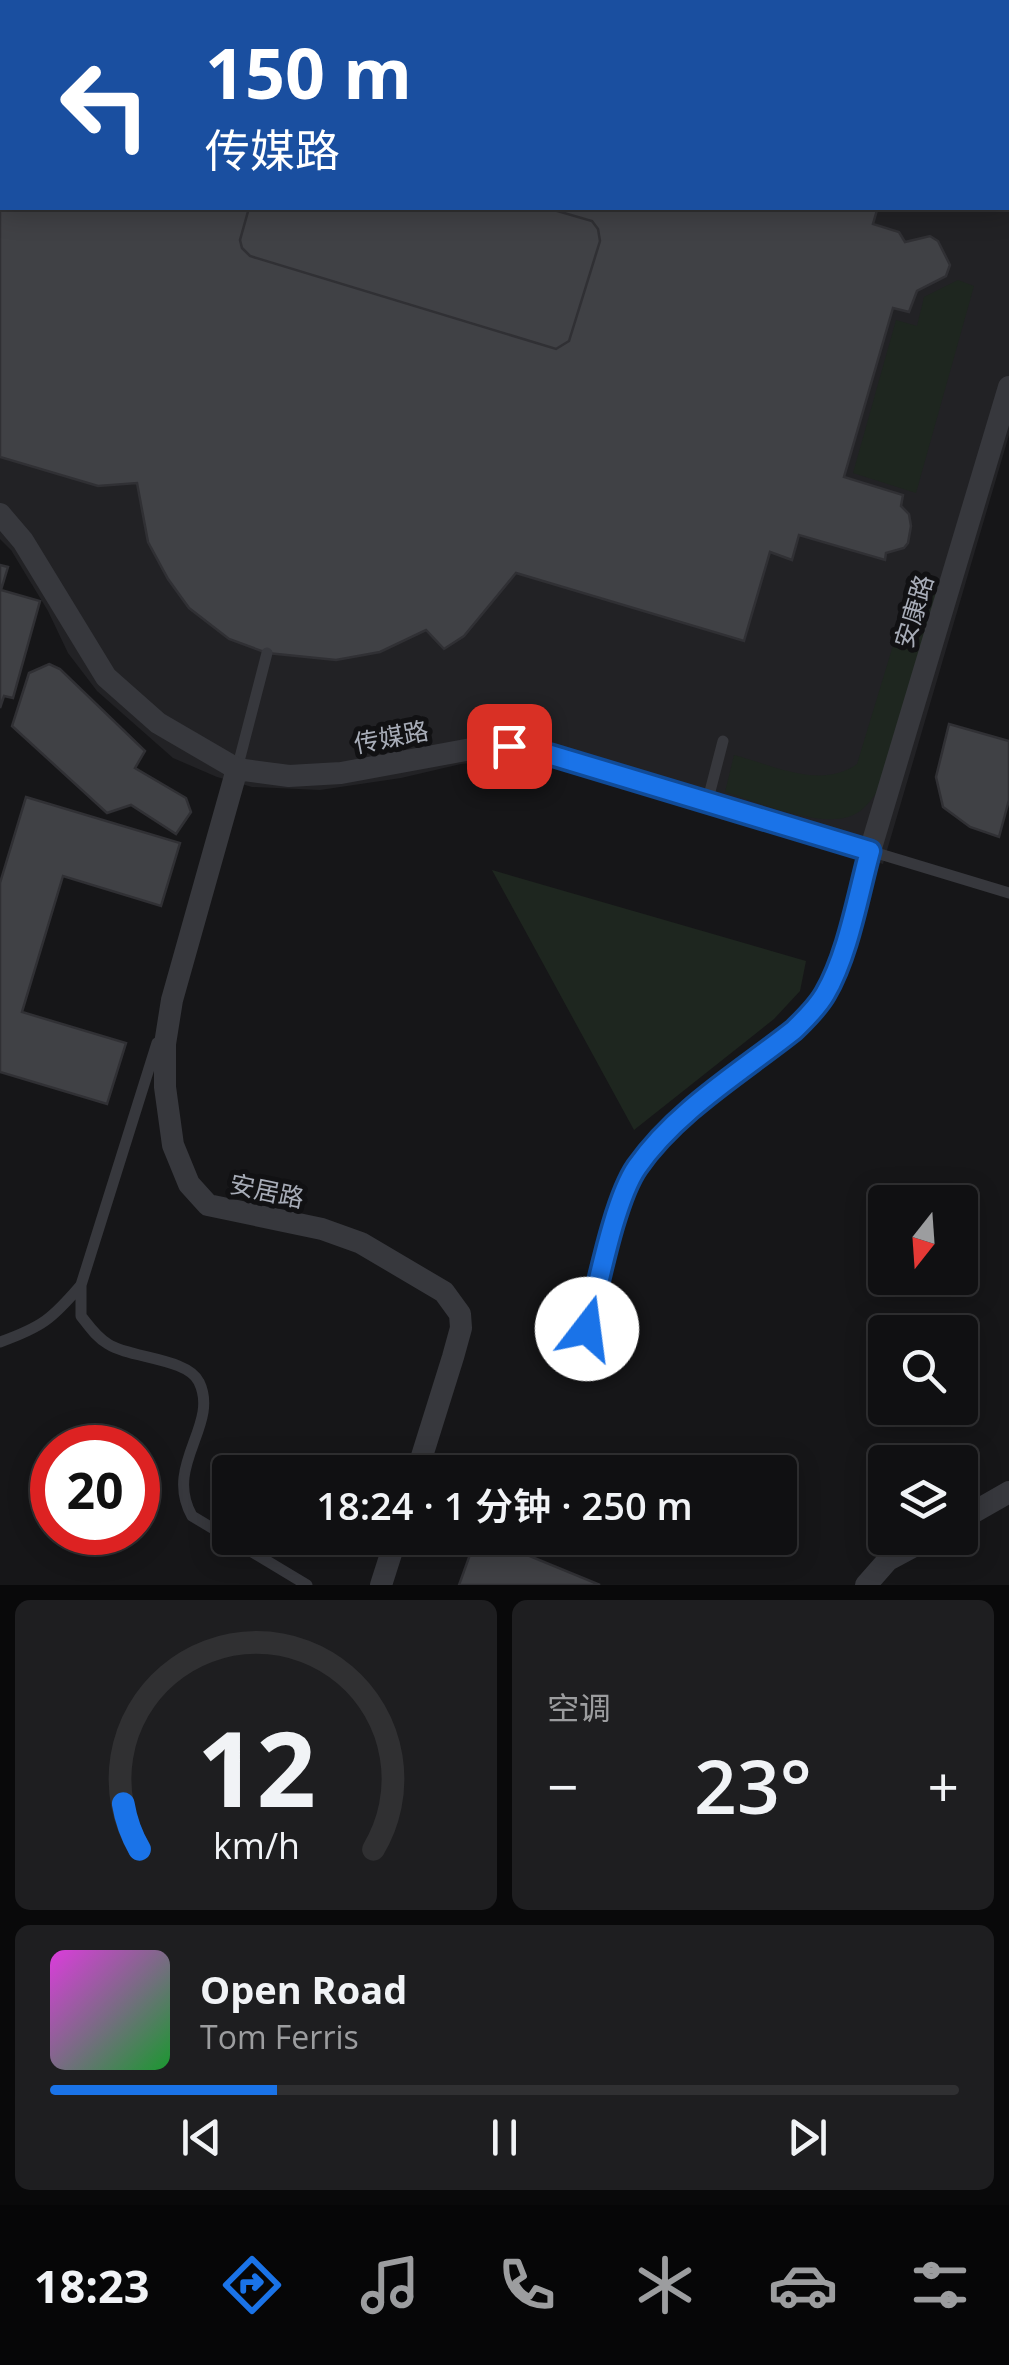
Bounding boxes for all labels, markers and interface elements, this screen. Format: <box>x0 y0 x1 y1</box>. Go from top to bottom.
text: 150 m <box>205 24 412 120</box>
icon: left <box>40 40 170 170</box>
text: 传媒路 <box>205 119 340 180</box>
street label: 安康路 <box>886 570 940 652</box>
pin <box>467 704 552 789</box>
street label: 传媒路 <box>351 712 431 760</box>
icon: arrive <box>482 719 537 774</box>
street label: 安居路 <box>227 1166 307 1214</box>
north arrow <box>868 1185 978 1295</box>
map controls <box>868 1185 978 1555</box>
position arrow <box>535 1277 639 1381</box>
button: search <box>868 1315 978 1425</box>
speed limit sign: 20 <box>30 1425 160 1555</box>
button: layers <box>868 1445 978 1555</box>
text: 18:24 · 1 分钟 · 250 m <box>316 1479 693 1531</box>
text: 空调 <box>547 1686 611 1729</box>
text: 12 <box>197 1696 315 1837</box>
text: 23° <box>694 1734 812 1836</box>
text: − <box>547 1748 578 1823</box>
text: + <box>928 1748 959 1823</box>
text: km/h <box>213 1821 299 1869</box>
text: Open Road <box>200 1963 407 2015</box>
text: Tom Ferris <box>200 2015 359 2058</box>
icon: previous <box>174 2110 229 2165</box>
icon: pause <box>477 2110 532 2165</box>
icon: next <box>780 2110 835 2165</box>
icon: directions <box>217 2250 287 2320</box>
icon: music <box>355 2250 425 2320</box>
icon: phone <box>492 2250 562 2320</box>
icon: climate <box>630 2250 700 2320</box>
icon: car <box>768 2250 838 2320</box>
icon: filters <box>905 2250 975 2320</box>
text: 18:23 <box>34 2255 150 2316</box>

